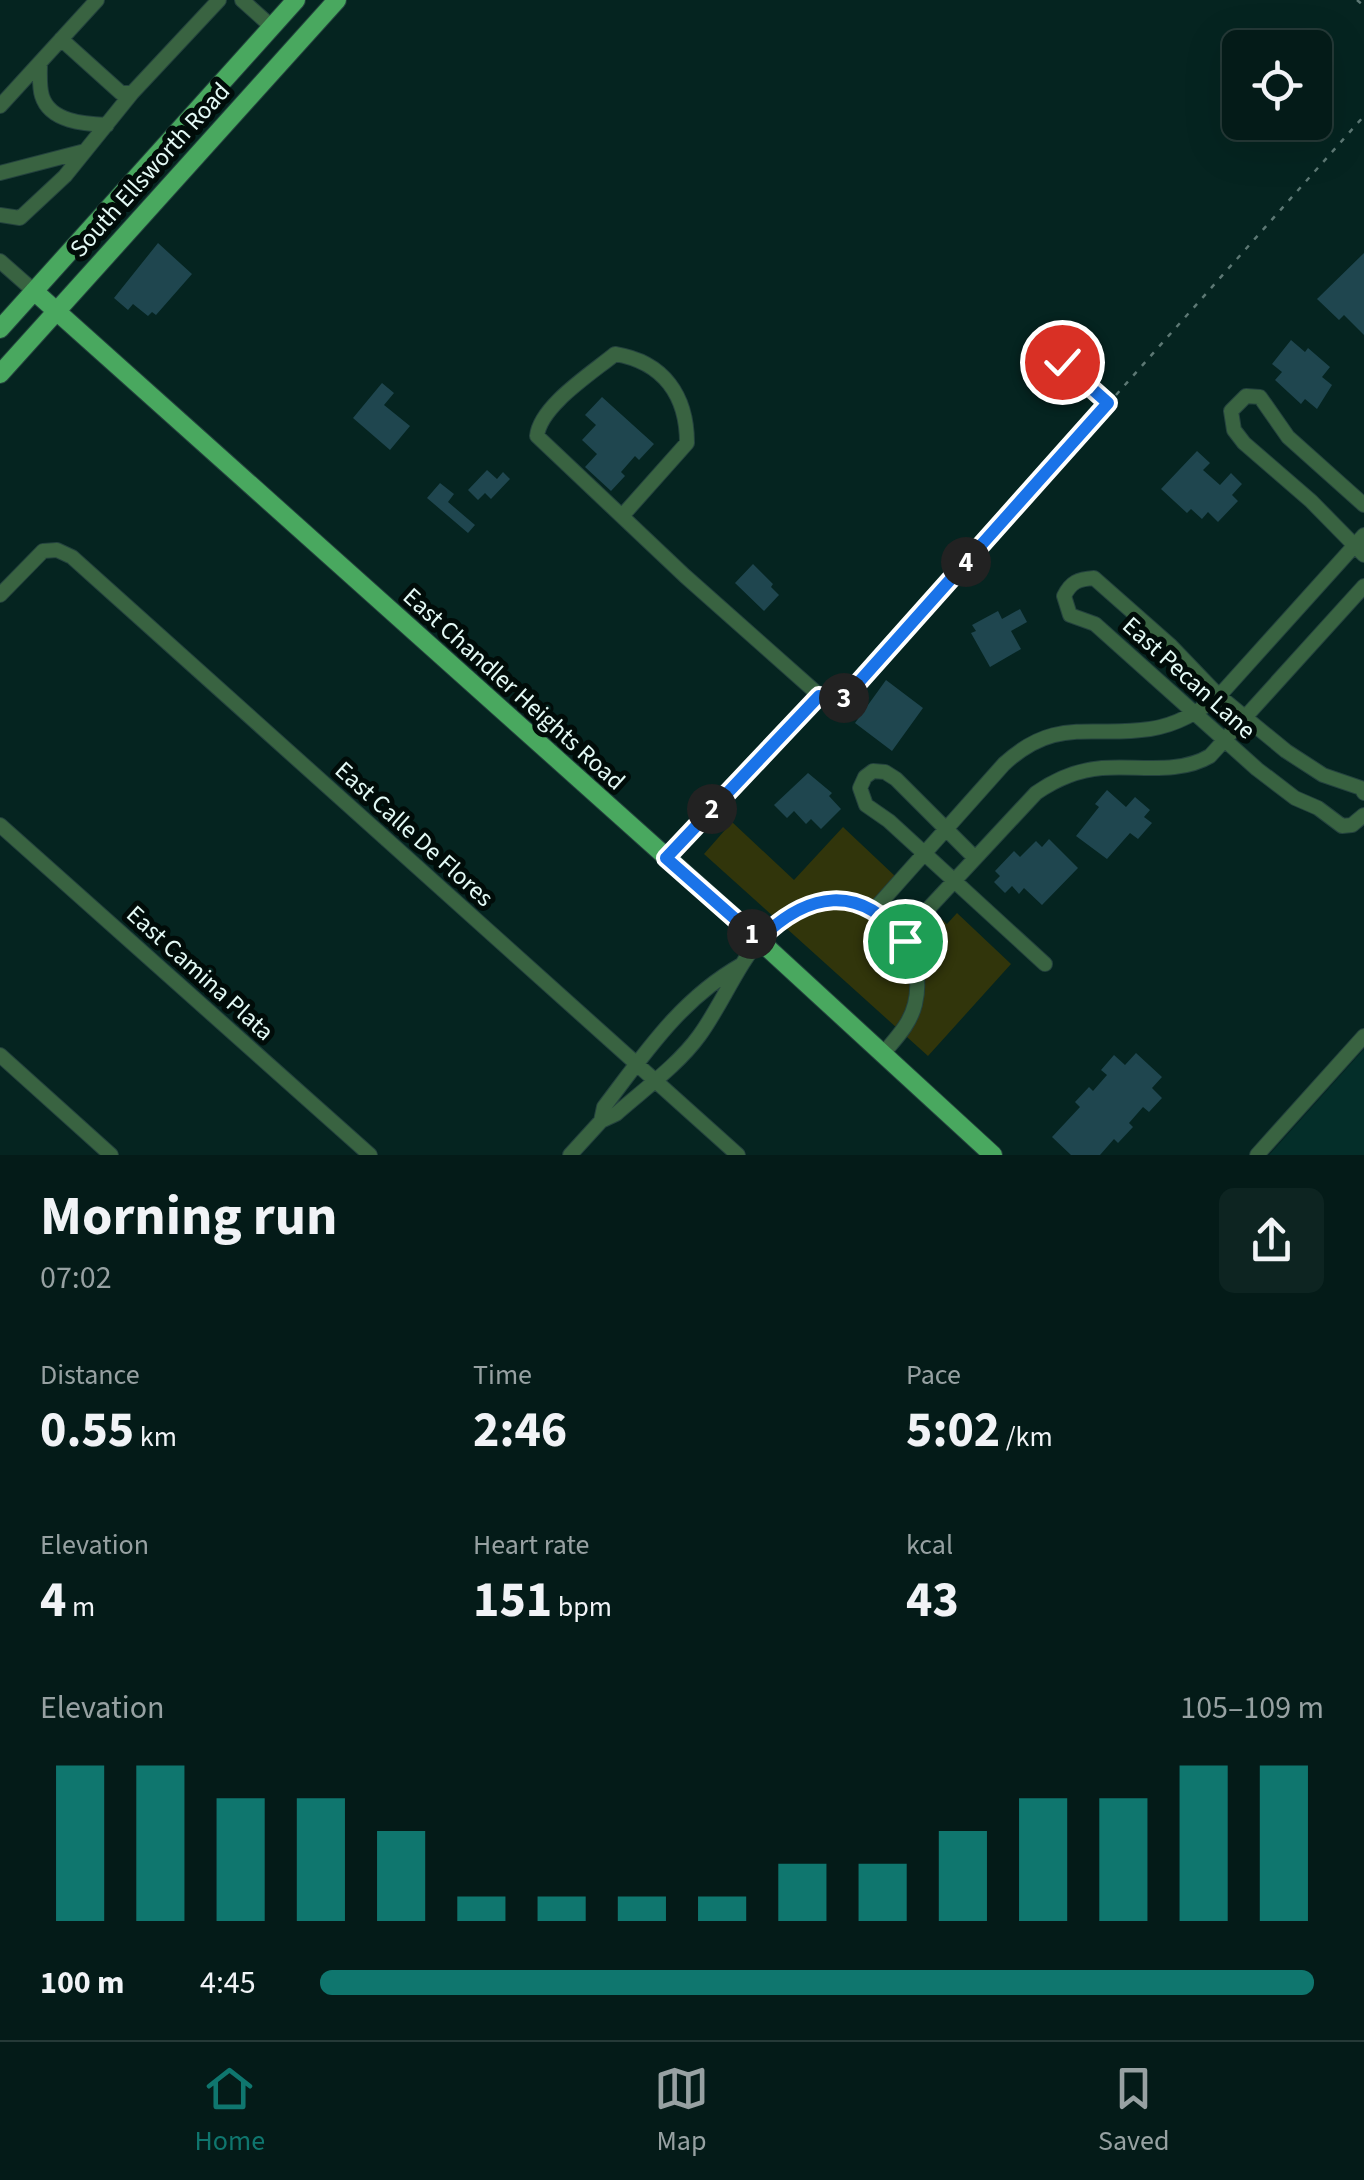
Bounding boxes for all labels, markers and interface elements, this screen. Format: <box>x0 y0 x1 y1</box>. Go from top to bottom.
map controls <box>1222 30 1332 140</box>
button: locate <box>1222 30 1332 140</box>
street label: South Ellsworth Road <box>61 74 239 266</box>
pin <box>1020 320 1105 405</box>
icon: check <box>1035 335 1090 390</box>
pin: 4 <box>941 537 991 587</box>
text: 4 <box>959 542 973 582</box>
street label: East Chandler Heights Road <box>395 579 633 799</box>
street label: East Pecan Lane <box>1114 608 1264 748</box>
pin: 3 <box>819 673 869 723</box>
text: 3 <box>837 678 851 718</box>
street label: East Calle De Flores <box>327 753 501 915</box>
pin: 2 <box>687 784 737 834</box>
text: 2 <box>705 789 719 829</box>
street label: East Camina Plata <box>118 897 282 1049</box>
pin <box>863 899 948 984</box>
pin: 1 <box>727 909 777 959</box>
text: 1 <box>745 914 759 954</box>
icon: arrive <box>878 914 933 969</box>
text: Morning run <box>40 1178 337 1256</box>
button: share <box>1219 1188 1324 1293</box>
text: 07:02 <box>40 1255 112 1301</box>
text: Distance <box>40 1355 140 1395</box>
text: Time <box>473 1355 532 1395</box>
text: Pace <box>906 1355 961 1395</box>
text: 0.55 <box>40 1395 134 1466</box>
text: 2:46 <box>473 1395 567 1466</box>
text: 5:02 <box>906 1395 1000 1466</box>
text: km <box>134 1417 177 1457</box>
text: /km <box>1000 1417 1053 1457</box>
text: Elevation <box>40 1525 149 1565</box>
text: Heart rate <box>473 1525 589 1565</box>
text: kcal <box>906 1525 953 1565</box>
text: 4 <box>40 1565 66 1636</box>
text: 151 <box>473 1565 552 1636</box>
text: 43 <box>906 1565 959 1636</box>
text: m <box>66 1587 95 1627</box>
text: bpm <box>552 1587 612 1627</box>
text: Elevation <box>40 1685 165 1731</box>
text: 105–109 m <box>1180 1685 1324 1731</box>
text: 100 m <box>40 1960 125 2006</box>
text: 4:45 <box>200 1960 256 2006</box>
tab: Home <box>194 2061 265 2161</box>
tab: Map <box>654 2061 709 2161</box>
tab: Saved <box>1098 2061 1169 2161</box>

